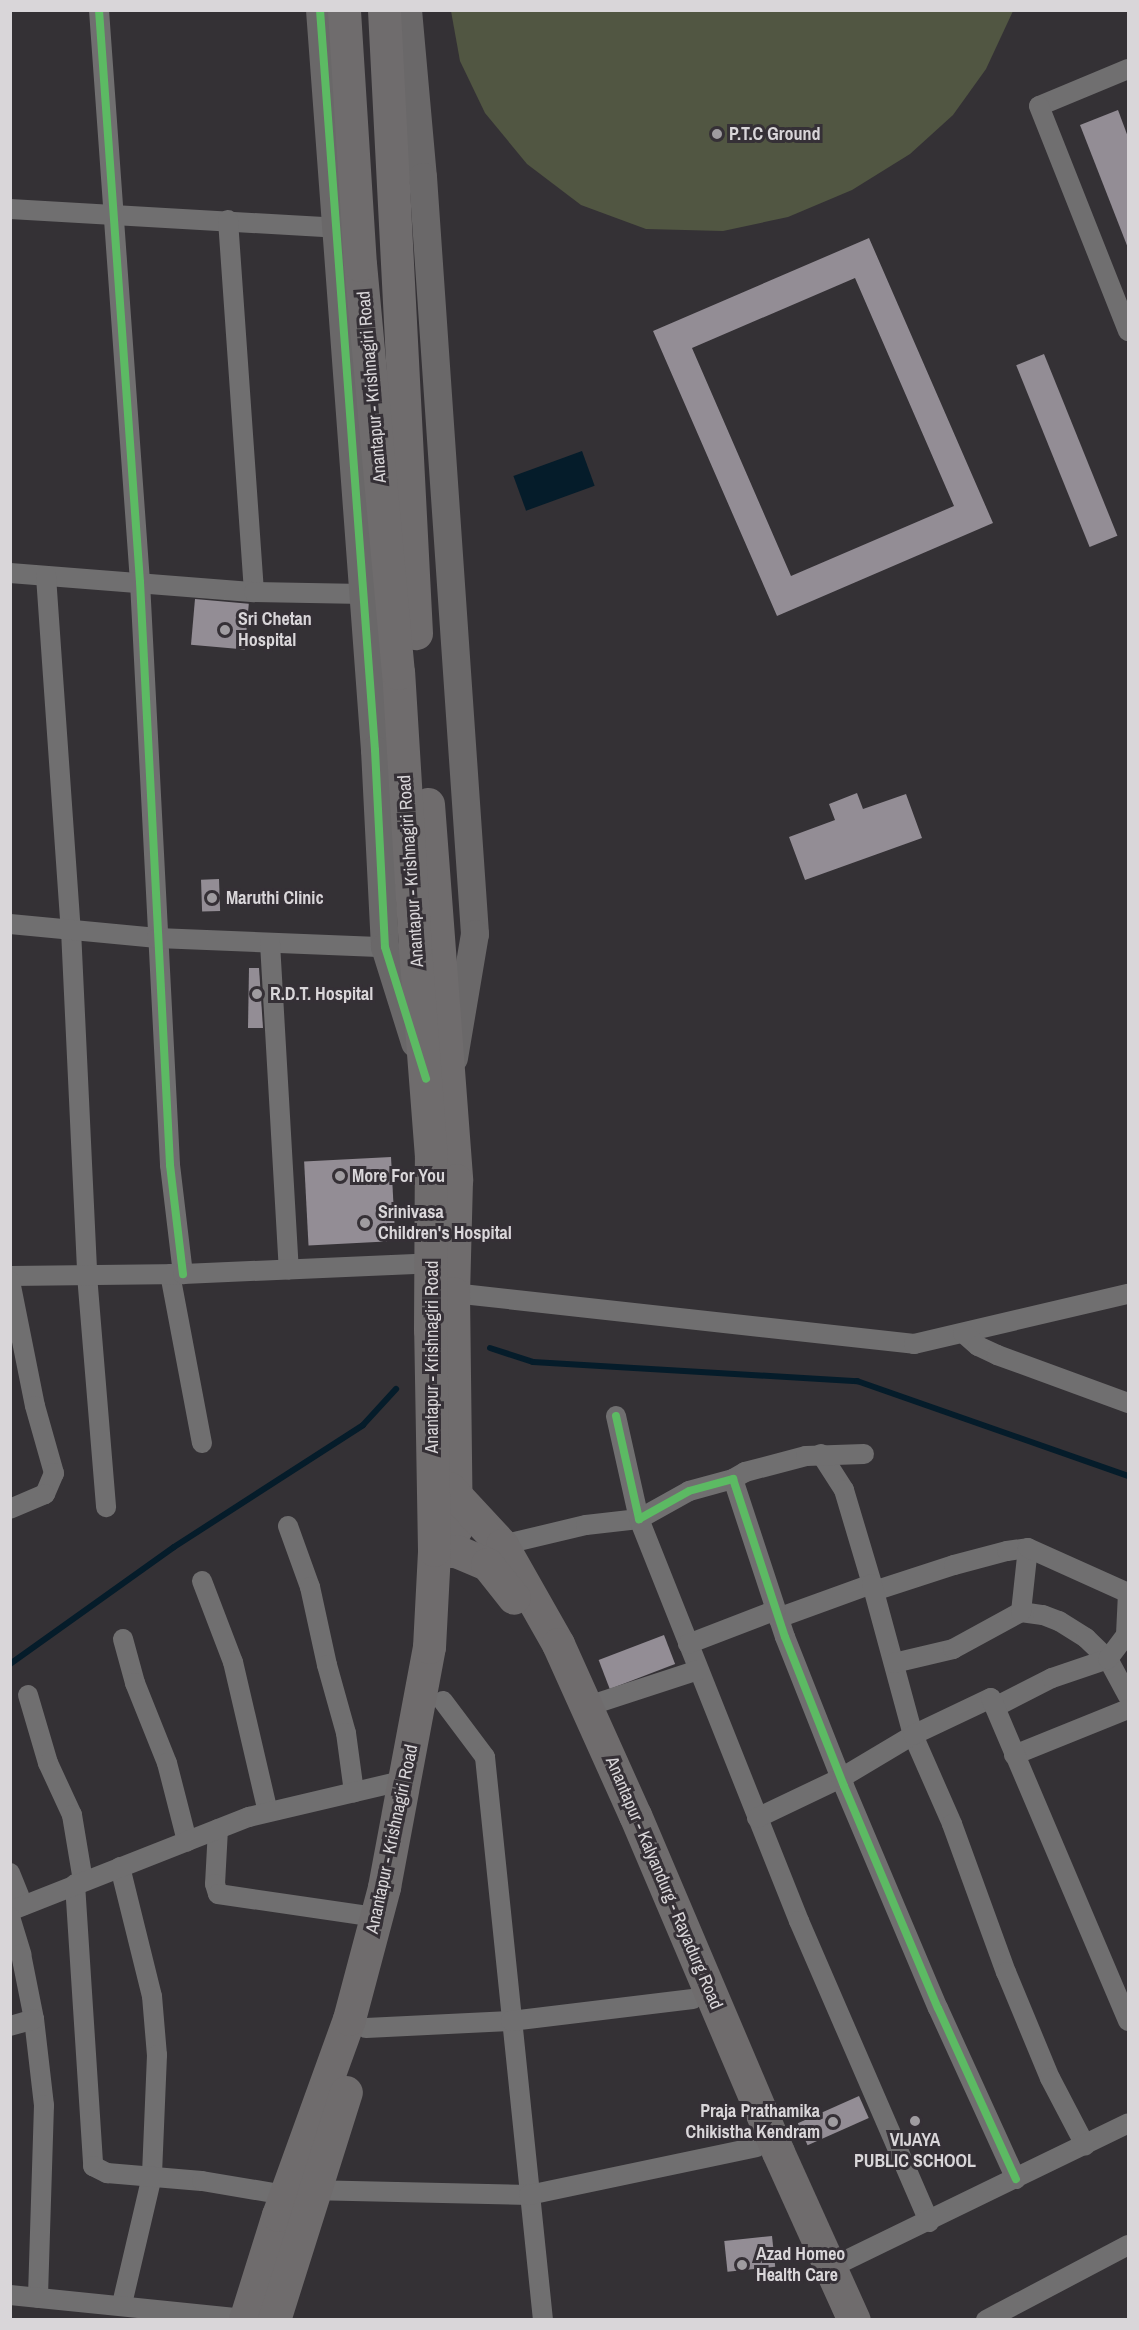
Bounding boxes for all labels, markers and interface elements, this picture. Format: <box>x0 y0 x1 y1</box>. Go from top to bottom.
place label: P.T.C Ground <box>729 123 821 145</box>
marker: P.T.C Ground <box>710 127 724 141</box>
street label: Anantapur - Krishnagiri Road <box>353 290 391 484</box>
place label: Sri Chetan Hospital <box>238 609 312 652</box>
marker: Sri Chetan Hospital <box>216 621 234 639</box>
street label: Anantapur - Krishnagiri Road <box>394 774 428 968</box>
place label: Maruthi Clinic <box>226 887 324 909</box>
marker: Maruthi Clinic <box>203 889 221 907</box>
place label: R.D.T. Hospital <box>270 983 373 1005</box>
marker: R.D.T. Hospital <box>248 985 266 1003</box>
place label: More For You <box>352 1165 445 1187</box>
marker: More For You <box>333 1169 347 1183</box>
place label: Srinivasa Children's Hospital <box>378 1202 512 1244</box>
marker: Srinivasa Children's Hospital <box>356 1214 374 1232</box>
street label: Anantapur - Krishnagiri Road <box>421 1261 443 1453</box>
street label: Anantapur - Krishnagiri Road <box>361 1742 423 1936</box>
street label: Anantapur - Kalyandurg - Rayadurg Road <box>601 1753 727 2013</box>
place label: Praja Prathamika Chikistha Kendram <box>685 2101 820 2144</box>
marker: Praja Prathamika Chikistha Kendram <box>824 2113 842 2131</box>
marker: VIJAYA PUBLIC SCHOOL <box>908 2114 922 2128</box>
place label: VIJAYA PUBLIC SCHOOL <box>854 2130 976 2172</box>
place label: Azad Homeo Health Care <box>756 2244 845 2286</box>
marker: Azad Homeo Health Care <box>733 2256 751 2274</box>

